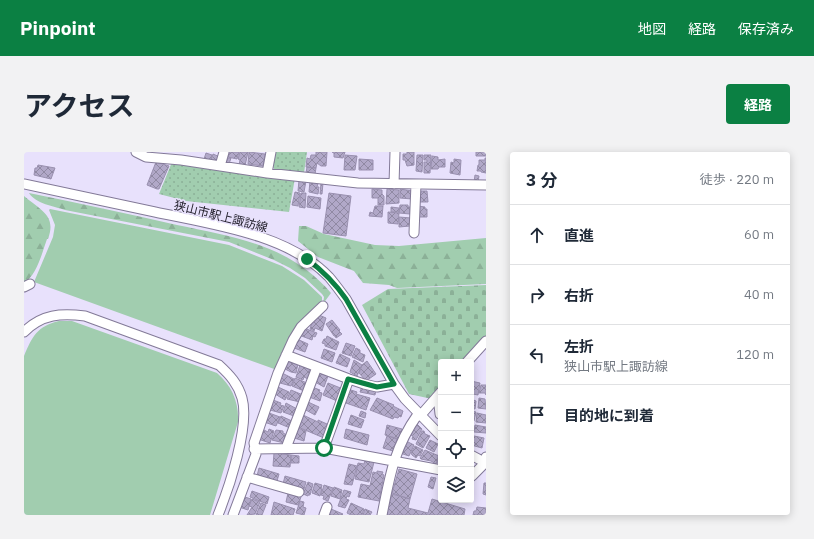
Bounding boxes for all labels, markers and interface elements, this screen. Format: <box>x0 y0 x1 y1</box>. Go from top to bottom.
text: Pinpoint <box>20 16 96 40</box>
text: 地図 <box>638 20 666 38</box>
text: 経路 <box>688 20 716 38</box>
text: 保存済み <box>738 20 794 38</box>
button: 経路 <box>726 84 790 124</box>
text: アクセス <box>24 87 135 124</box>
text: 3 分 <box>526 169 557 191</box>
text: 徒歩 · 220 m <box>700 171 774 188</box>
street label: 狭山市駅上諏訪線 <box>173 197 269 235</box>
icon: ahead <box>526 224 548 246</box>
text: 直進 <box>564 226 594 245</box>
text: 60 m <box>744 226 774 243</box>
route end <box>298 250 316 268</box>
icon: right <box>526 284 548 306</box>
text: 右折 <box>564 286 594 305</box>
text: 40 m <box>744 286 774 303</box>
text: 左折 <box>564 337 594 356</box>
icon: left <box>526 344 548 366</box>
text: 120 m <box>736 346 774 363</box>
text: 狭山市駅上諏訪線 <box>564 358 668 375</box>
map controls <box>438 359 474 503</box>
button: + <box>438 359 474 395</box>
button: − <box>438 395 474 431</box>
icon: arrive <box>526 404 548 426</box>
text: 目的地に到着 <box>564 406 654 425</box>
button: locate <box>438 431 474 467</box>
route start <box>315 439 333 457</box>
button: layers <box>438 467 474 503</box>

